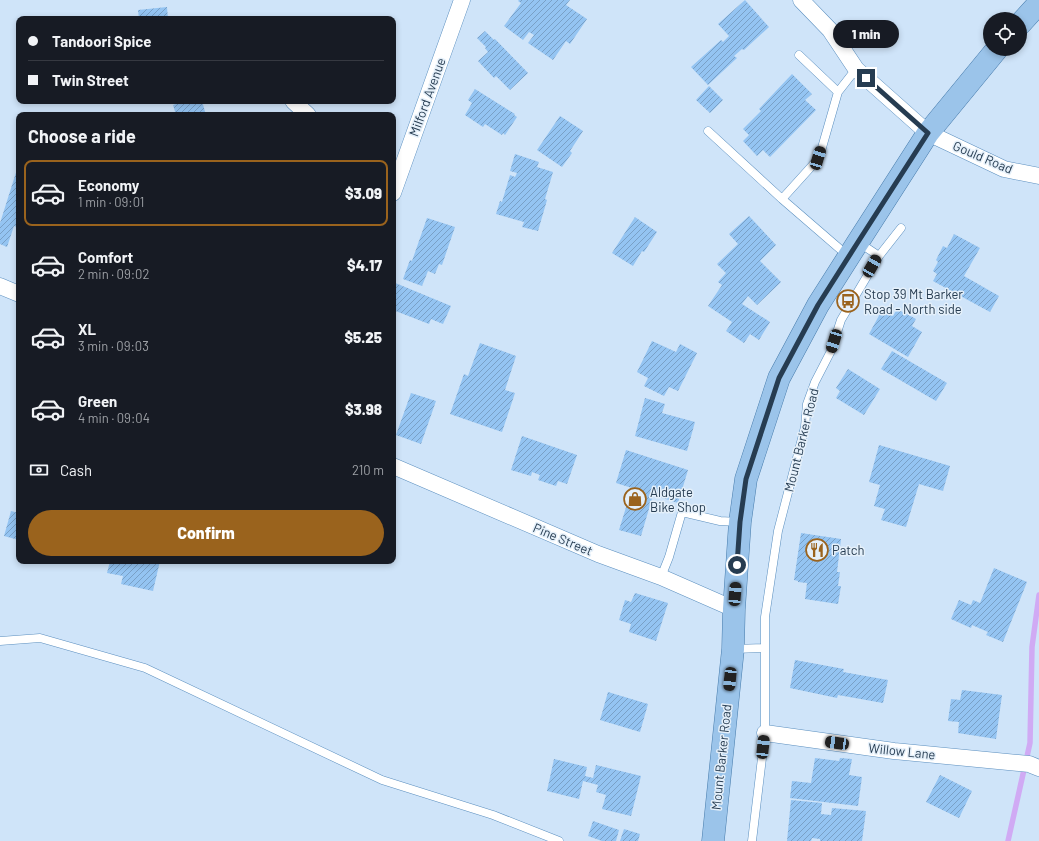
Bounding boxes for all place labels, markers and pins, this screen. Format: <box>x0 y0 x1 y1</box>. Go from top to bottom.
place label: Stop 39 Mt Barker Road - North side <box>864 286 963 317</box>
bus stop icon: Stop 39 Mt Barker Road - North side <box>835 288 861 314</box>
place label: Aldgate Bike Shop <box>650 484 706 515</box>
shop icon: Aldgate Bike Shop <box>622 486 648 512</box>
restaurant icon: Patch <box>804 537 830 563</box>
place label: Patch <box>832 542 865 558</box>

